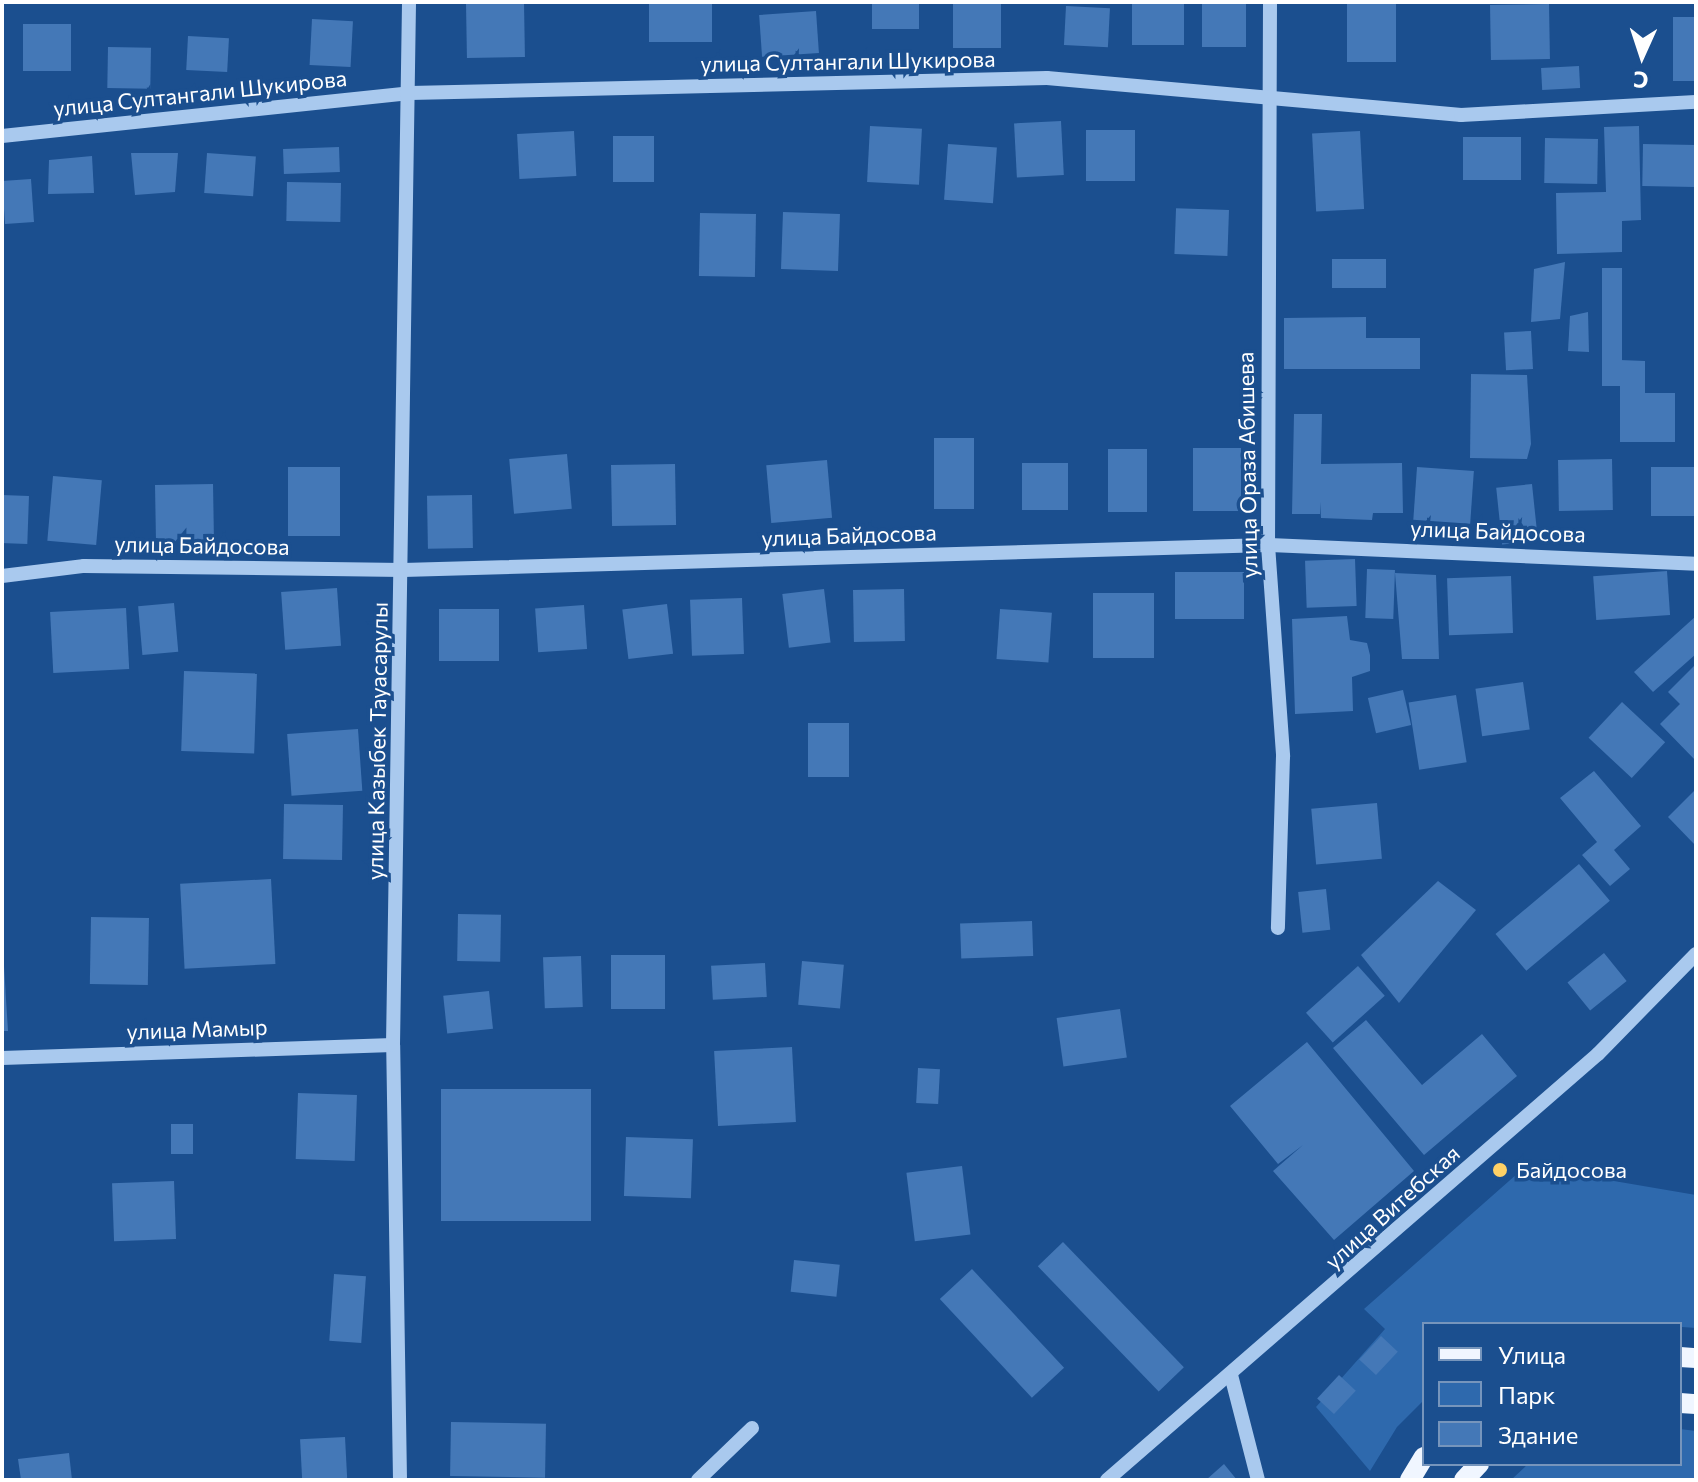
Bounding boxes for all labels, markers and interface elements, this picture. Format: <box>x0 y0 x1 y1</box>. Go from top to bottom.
north arrow <box>1602 16 1682 96</box>
street label: улица Султангали Шукирова <box>700 45 996 77</box>
street label: улица Султангали Шукирова <box>52 64 348 122</box>
text: С <box>1633 67 1649 94</box>
street label: улица Ораза Абишева <box>1232 352 1262 578</box>
street label: улица Байдосова <box>1410 515 1586 547</box>
street label: улица Байдосова <box>761 519 937 551</box>
street label: улица Байдосова <box>114 530 290 560</box>
street label: улица Казыбек Тауасарулы <box>361 602 393 880</box>
street label: улица Мамыр <box>126 1013 268 1045</box>
street label: улица Витебская <box>1319 1140 1465 1274</box>
place label: Байдосова <box>1516 1157 1627 1183</box>
marker: Байдосова <box>1491 1161 1509 1179</box>
legend <box>1422 1322 1682 1466</box>
text: Улица <box>1498 1340 1566 1369</box>
text: Парк <box>1498 1380 1555 1409</box>
text: Здание <box>1498 1420 1578 1449</box>

